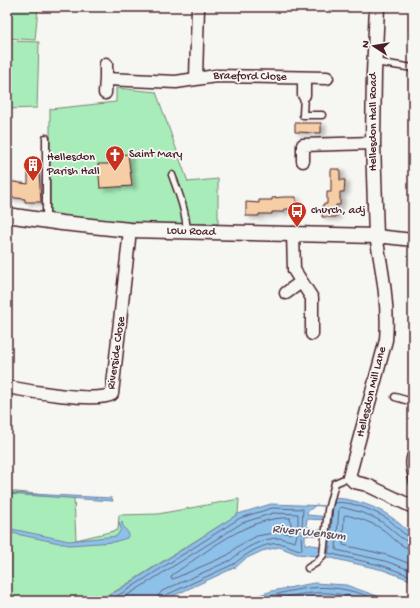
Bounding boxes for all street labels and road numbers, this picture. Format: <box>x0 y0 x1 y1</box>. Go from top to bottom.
street label: Braeford Close <box>212 69 288 85</box>
street label: Hellesdon Hall Road <box>367 72 381 171</box>
street label: Low Road <box>166 224 217 240</box>
street label: Riverside Close <box>105 315 129 390</box>
street label: Hellesdon Mill Lane <box>354 345 390 439</box>

